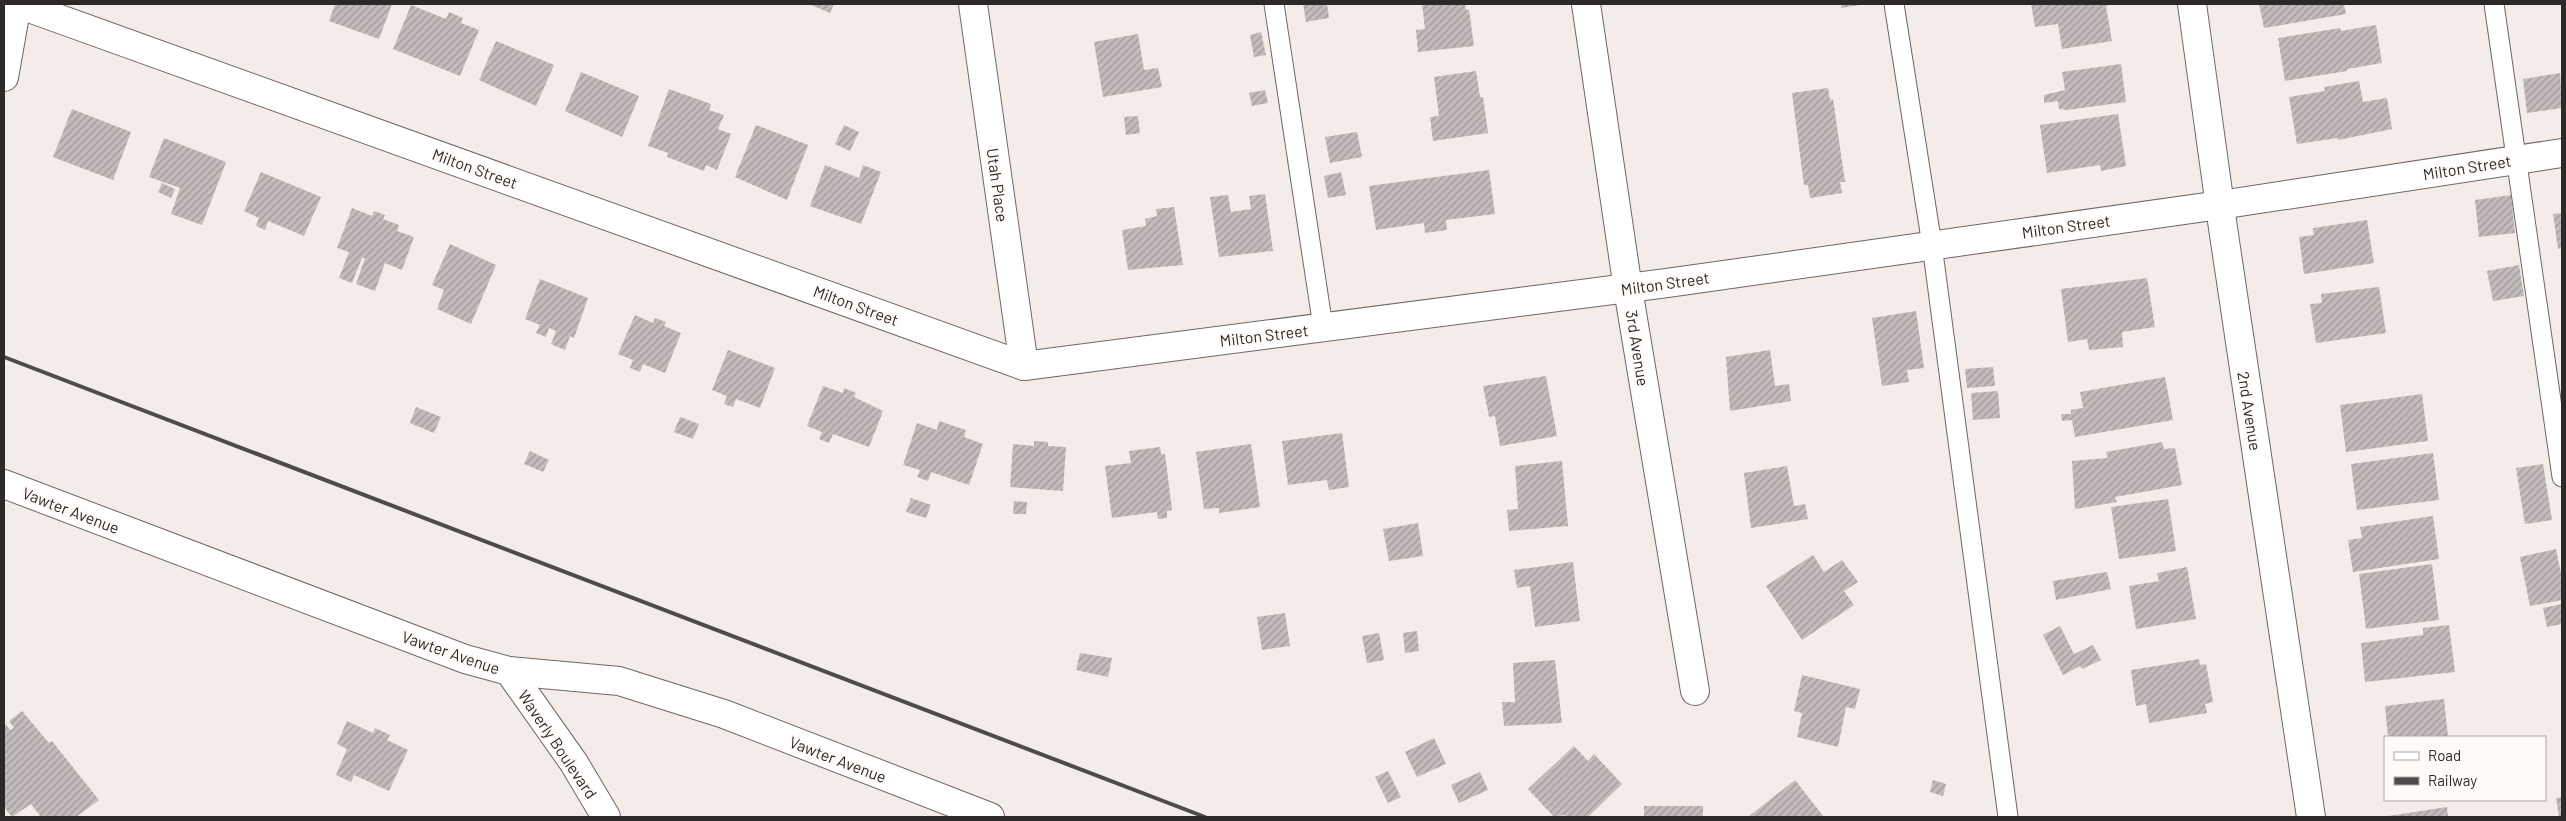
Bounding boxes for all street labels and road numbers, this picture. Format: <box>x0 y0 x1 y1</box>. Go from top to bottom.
street label: Milton Street <box>430 144 520 192</box>
street label: Utah Place <box>983 147 1013 223</box>
street label: Milton Street <box>2422 151 2512 183</box>
street label: Milton Street <box>2021 210 2111 242</box>
street label: Milton Street <box>1620 267 1710 299</box>
street label: Milton Street <box>811 281 901 329</box>
street label: 3rd Avenue <box>1623 309 1653 387</box>
street label: Milton Street <box>1219 320 1309 350</box>
street label: 2nd Avenue <box>2234 370 2266 452</box>
street label: Vawter Avenue <box>20 483 122 537</box>
street label: Vawter Avenue <box>400 626 502 678</box>
street label: Waverly Boulevard <box>515 686 601 802</box>
street label: Vawter Avenue <box>787 732 889 786</box>

